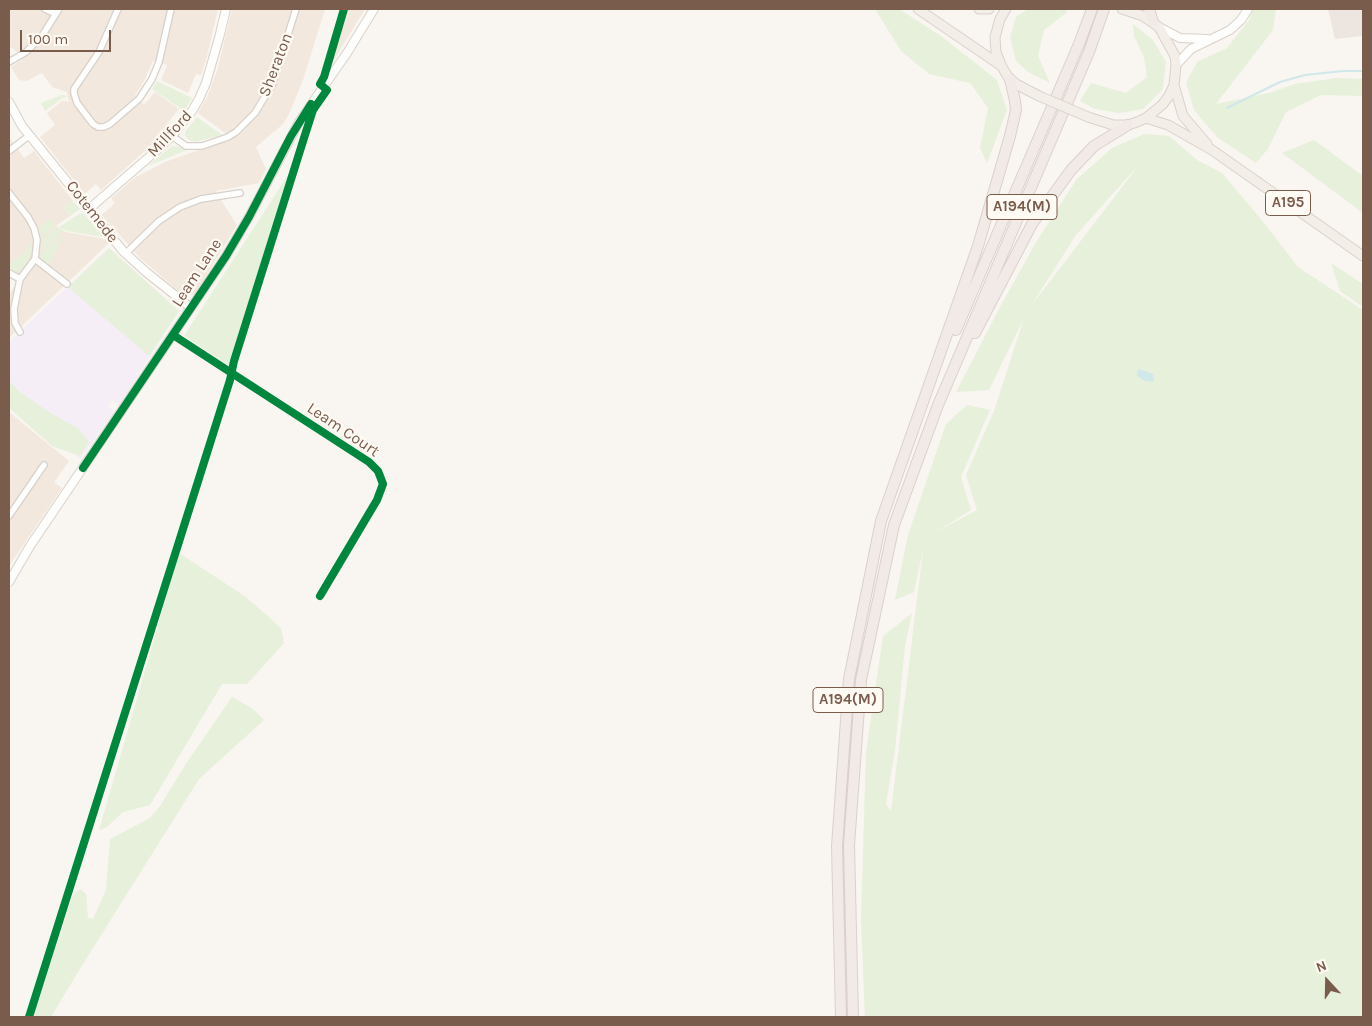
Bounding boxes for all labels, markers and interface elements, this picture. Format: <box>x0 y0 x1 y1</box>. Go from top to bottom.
scale bar <box>22 20 114 52</box>
text: 100 m <box>28 30 68 48</box>
street label: Sheraton <box>255 30 297 100</box>
street label: Millford <box>144 107 196 161</box>
street label: Cotemede <box>62 177 122 247</box>
road number: A195 <box>1266 190 1310 216</box>
road number: A194(M) <box>987 194 1057 220</box>
street label: Leam Lane <box>168 235 226 311</box>
street label: Leam Court <box>303 399 383 461</box>
road number: A194(M) <box>813 688 883 712</box>
north arrow <box>1302 956 1352 1006</box>
text: N <box>1314 957 1329 976</box>

